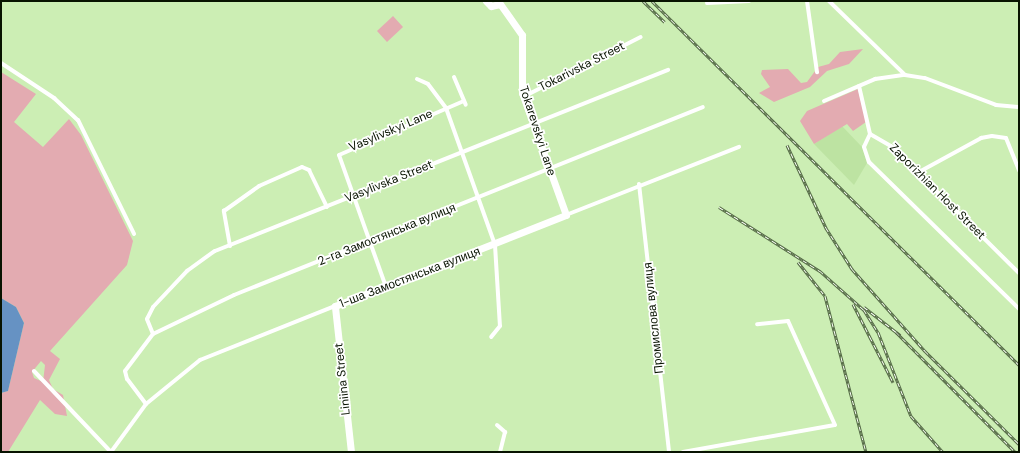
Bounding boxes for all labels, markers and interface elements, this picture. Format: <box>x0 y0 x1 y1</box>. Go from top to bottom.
street label: Tokarivska Street <box>537 39 627 95</box>
street label: Tokarevskyi Lane <box>516 84 558 178</box>
street label: Vasylivskyi Lane <box>347 107 435 155</box>
street label: Zaporizhian Host Street <box>886 141 988 243</box>
street label: Vasylivska Street <box>343 158 435 206</box>
street label: 2-га Замостянська вулиця <box>316 201 458 269</box>
street label: 1-ша Замостянська вулиця <box>338 244 482 312</box>
street label: Промислова вулиця <box>641 262 667 374</box>
street label: Liniina Street <box>332 342 354 416</box>

